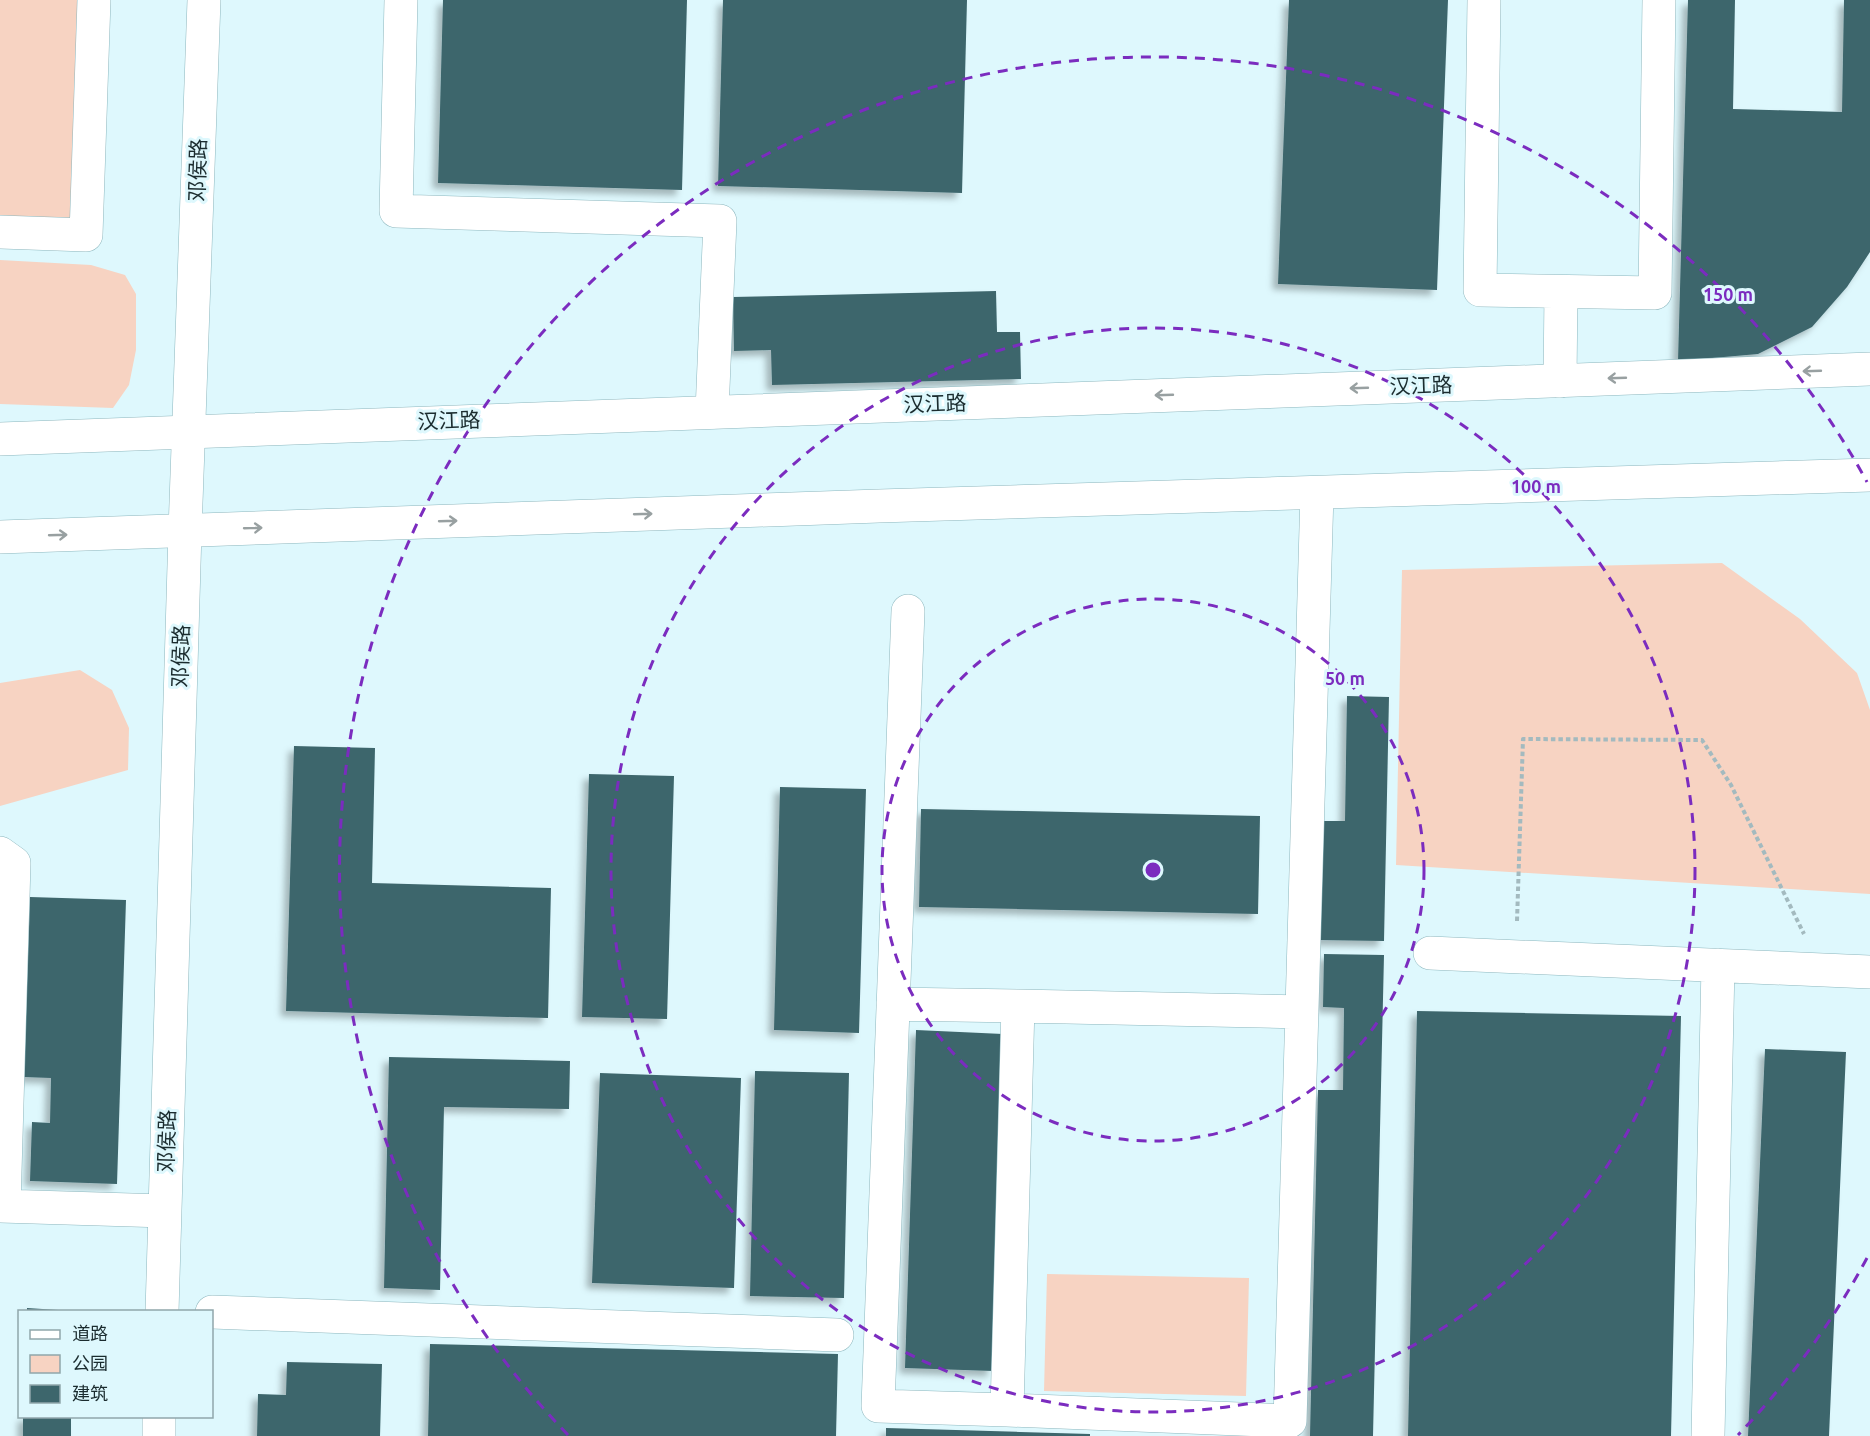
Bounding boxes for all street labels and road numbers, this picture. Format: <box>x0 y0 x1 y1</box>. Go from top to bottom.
street label: 邓侯路 <box>184 138 210 202</box>
street label: 汉江路 <box>1389 372 1453 398</box>
street label: 汉江路 <box>903 390 967 416</box>
street label: 汉江路 <box>417 407 481 433</box>
street label: 邓侯路 <box>167 624 193 688</box>
street label: 邓侯路 <box>153 1109 179 1173</box>

